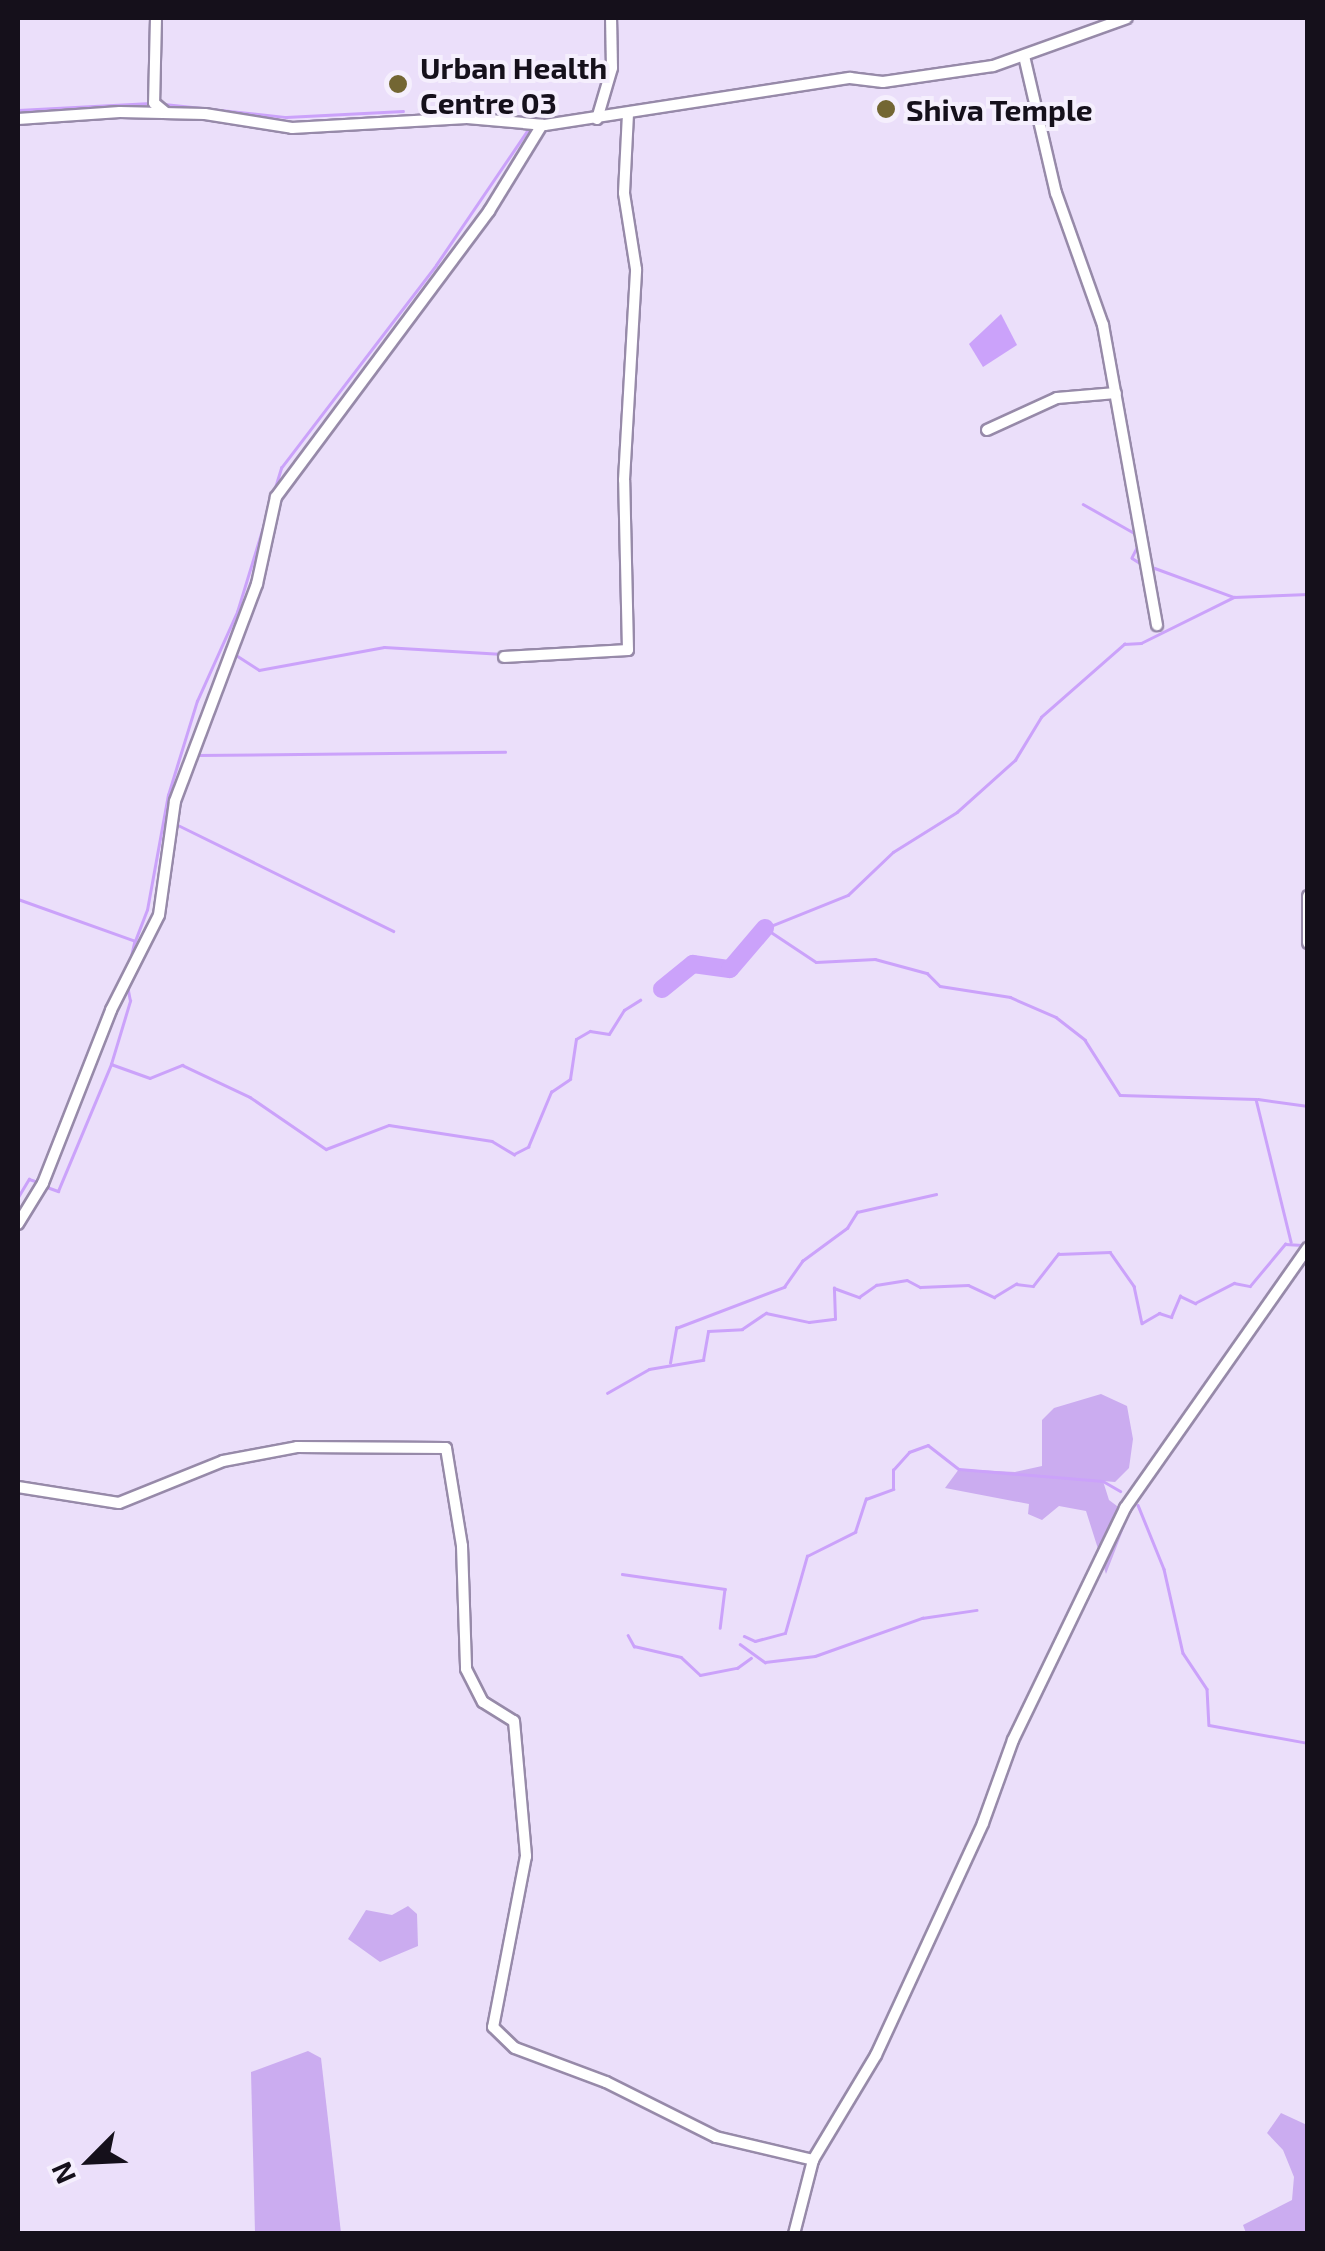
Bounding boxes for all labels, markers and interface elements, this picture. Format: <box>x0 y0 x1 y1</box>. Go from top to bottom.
place label: Urban Health Centre 03 <box>420 49 607 120</box>
marker: Urban Health Centre 03 <box>385 71 411 97</box>
place label: Shiva Temple <box>906 91 1093 127</box>
marker: Shiva Temple <box>875 98 897 120</box>
north arrow <box>40 2111 140 2211</box>
text: N <box>43 2157 82 2189</box>

